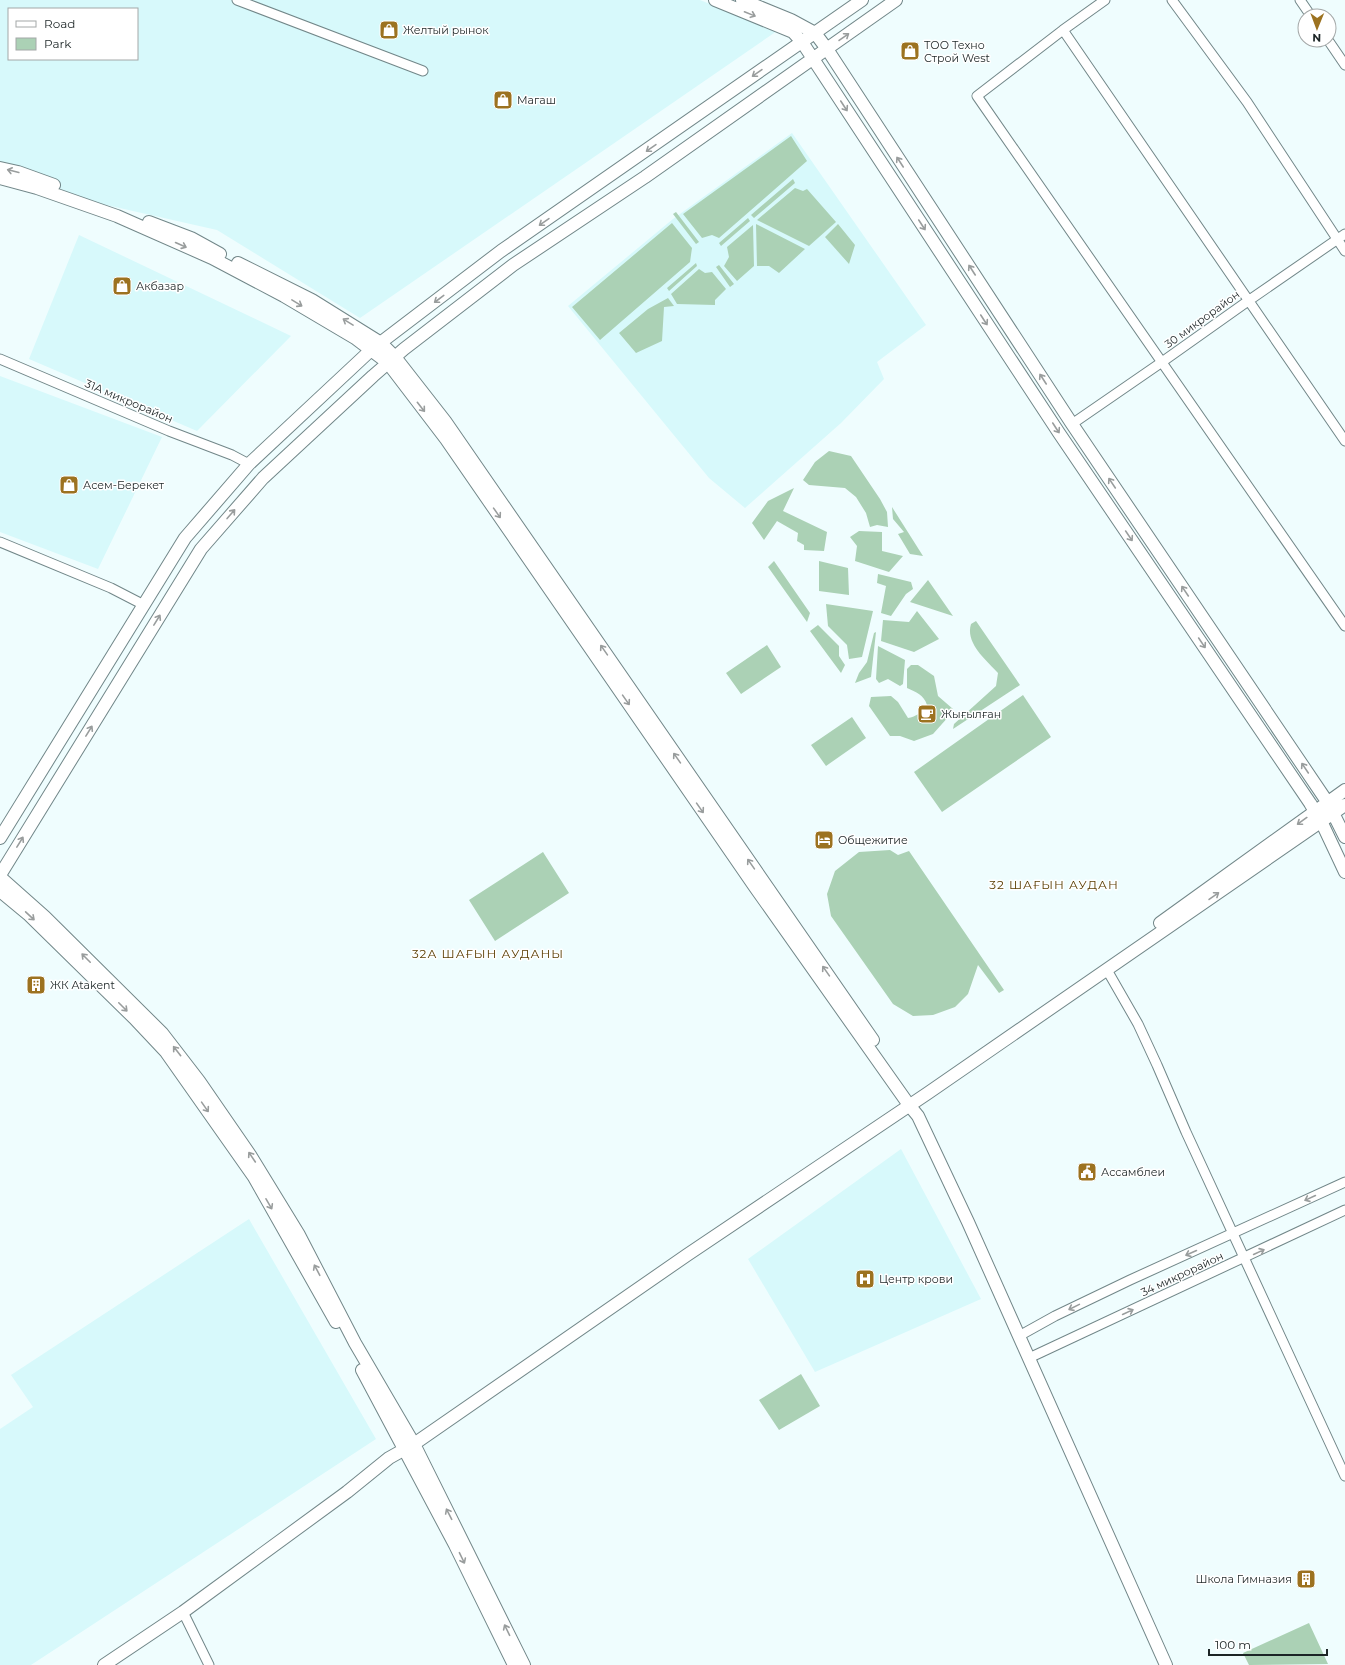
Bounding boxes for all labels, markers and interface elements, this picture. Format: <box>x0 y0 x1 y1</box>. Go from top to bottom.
legend <box>8 8 138 60</box>
north arrow <box>1297 8 1337 48</box>
one-way arrow <box>743 11 755 19</box>
text: Road <box>44 16 75 31</box>
shop icon: Желтый рынок <box>378 19 400 41</box>
place label: Желтый рынок <box>403 23 489 37</box>
text: N <box>1312 31 1321 45</box>
one-way arrow <box>838 33 849 41</box>
text: Park <box>44 36 72 51</box>
place label: ТОО Техно Строй West <box>924 38 991 65</box>
shop icon: ТОО Техно Строй West <box>899 40 921 62</box>
one-way arrow <box>752 69 763 77</box>
shop icon: Магаш <box>492 89 514 111</box>
place label: Магаш <box>517 93 556 107</box>
one-way arrow <box>840 101 848 112</box>
one-way arrow <box>645 144 656 152</box>
one-way arrow <box>896 156 905 167</box>
one-way arrow <box>7 167 20 174</box>
one-way arrow <box>539 218 550 226</box>
one-way arrow <box>918 220 927 231</box>
one-way arrow <box>174 241 186 249</box>
one-way arrow <box>967 265 976 276</box>
shop icon: Акбазар <box>111 275 133 297</box>
place label: Акбазар <box>136 279 184 293</box>
street label: 30 микрорайон <box>1162 287 1242 351</box>
one-way arrow <box>434 294 445 303</box>
one-way arrow <box>291 300 303 308</box>
one-way arrow <box>981 314 989 326</box>
one-way arrow <box>343 318 354 326</box>
one-way arrow <box>1039 374 1047 385</box>
street label: 31А микрорайон <box>83 376 175 426</box>
one-way arrow <box>417 401 426 412</box>
one-way arrow <box>1052 422 1060 433</box>
shop icon: Асем-Берекет <box>58 474 80 496</box>
place label: Асем-Берекет <box>83 478 165 492</box>
one-way arrow <box>1108 478 1116 489</box>
one-way arrow <box>493 507 501 518</box>
one-way arrow <box>227 509 236 520</box>
one-way arrow <box>1125 530 1133 541</box>
one-way arrow <box>1181 586 1189 597</box>
one-way arrow <box>153 615 161 626</box>
one-way arrow <box>1198 638 1206 649</box>
one-way arrow <box>600 645 608 656</box>
one-way arrow <box>622 695 630 706</box>
cafe icon: Жығылған <box>916 703 938 725</box>
place label: Жығылған <box>941 707 1001 721</box>
one-way arrow <box>85 725 93 737</box>
one-way arrow <box>673 752 681 763</box>
one-way arrow <box>1301 763 1309 774</box>
one-way arrow <box>696 802 704 813</box>
one-way arrow <box>1297 817 1308 825</box>
hotel icon: Общежитие <box>813 829 835 851</box>
place label: Общежитие <box>838 833 908 847</box>
one-way arrow <box>17 836 25 848</box>
one-way arrow <box>747 859 755 870</box>
district label: 32 ШАҒЫН АУДАН <box>989 877 1119 892</box>
one-way arrow <box>1208 892 1219 900</box>
one-way arrow <box>25 911 35 921</box>
district label: 32А ШАҒЫН АУДАНЫ <box>412 946 564 961</box>
one-way arrow <box>81 953 91 963</box>
one-way arrow <box>822 966 830 977</box>
building icon: ЖК Atakent <box>25 974 47 996</box>
place label: ЖК Atakent <box>50 978 115 992</box>
one-way arrow <box>118 1002 128 1012</box>
one-way arrow <box>172 1046 181 1057</box>
one-way arrow <box>201 1101 209 1112</box>
one-way arrow <box>248 1152 256 1163</box>
public building icon: Ассамблеи <box>1076 1161 1098 1183</box>
place label: Ассамблеи <box>1101 1165 1165 1179</box>
one-way arrow <box>1304 1195 1316 1202</box>
one-way arrow <box>266 1198 274 1210</box>
one-way arrow <box>1252 1248 1264 1255</box>
street label: 34 микрорайон <box>1138 1249 1226 1299</box>
one-way arrow <box>1186 1249 1198 1257</box>
one-way arrow <box>313 1264 320 1276</box>
hospital icon: Центр крови <box>854 1268 876 1290</box>
place label: Центр крови <box>879 1272 953 1286</box>
one-way arrow <box>1068 1304 1080 1311</box>
one-way arrow <box>1122 1308 1134 1315</box>
one-way arrow <box>445 1508 453 1520</box>
one-way arrow <box>459 1552 466 1564</box>
building icon: Школа Гимназия <box>1295 1568 1317 1590</box>
place label: Школа Гимназия <box>1195 1572 1292 1586</box>
one-way arrow <box>503 1624 510 1636</box>
scale bar <box>1209 1631 1327 1657</box>
text: 100 m <box>1215 1637 1251 1652</box>

